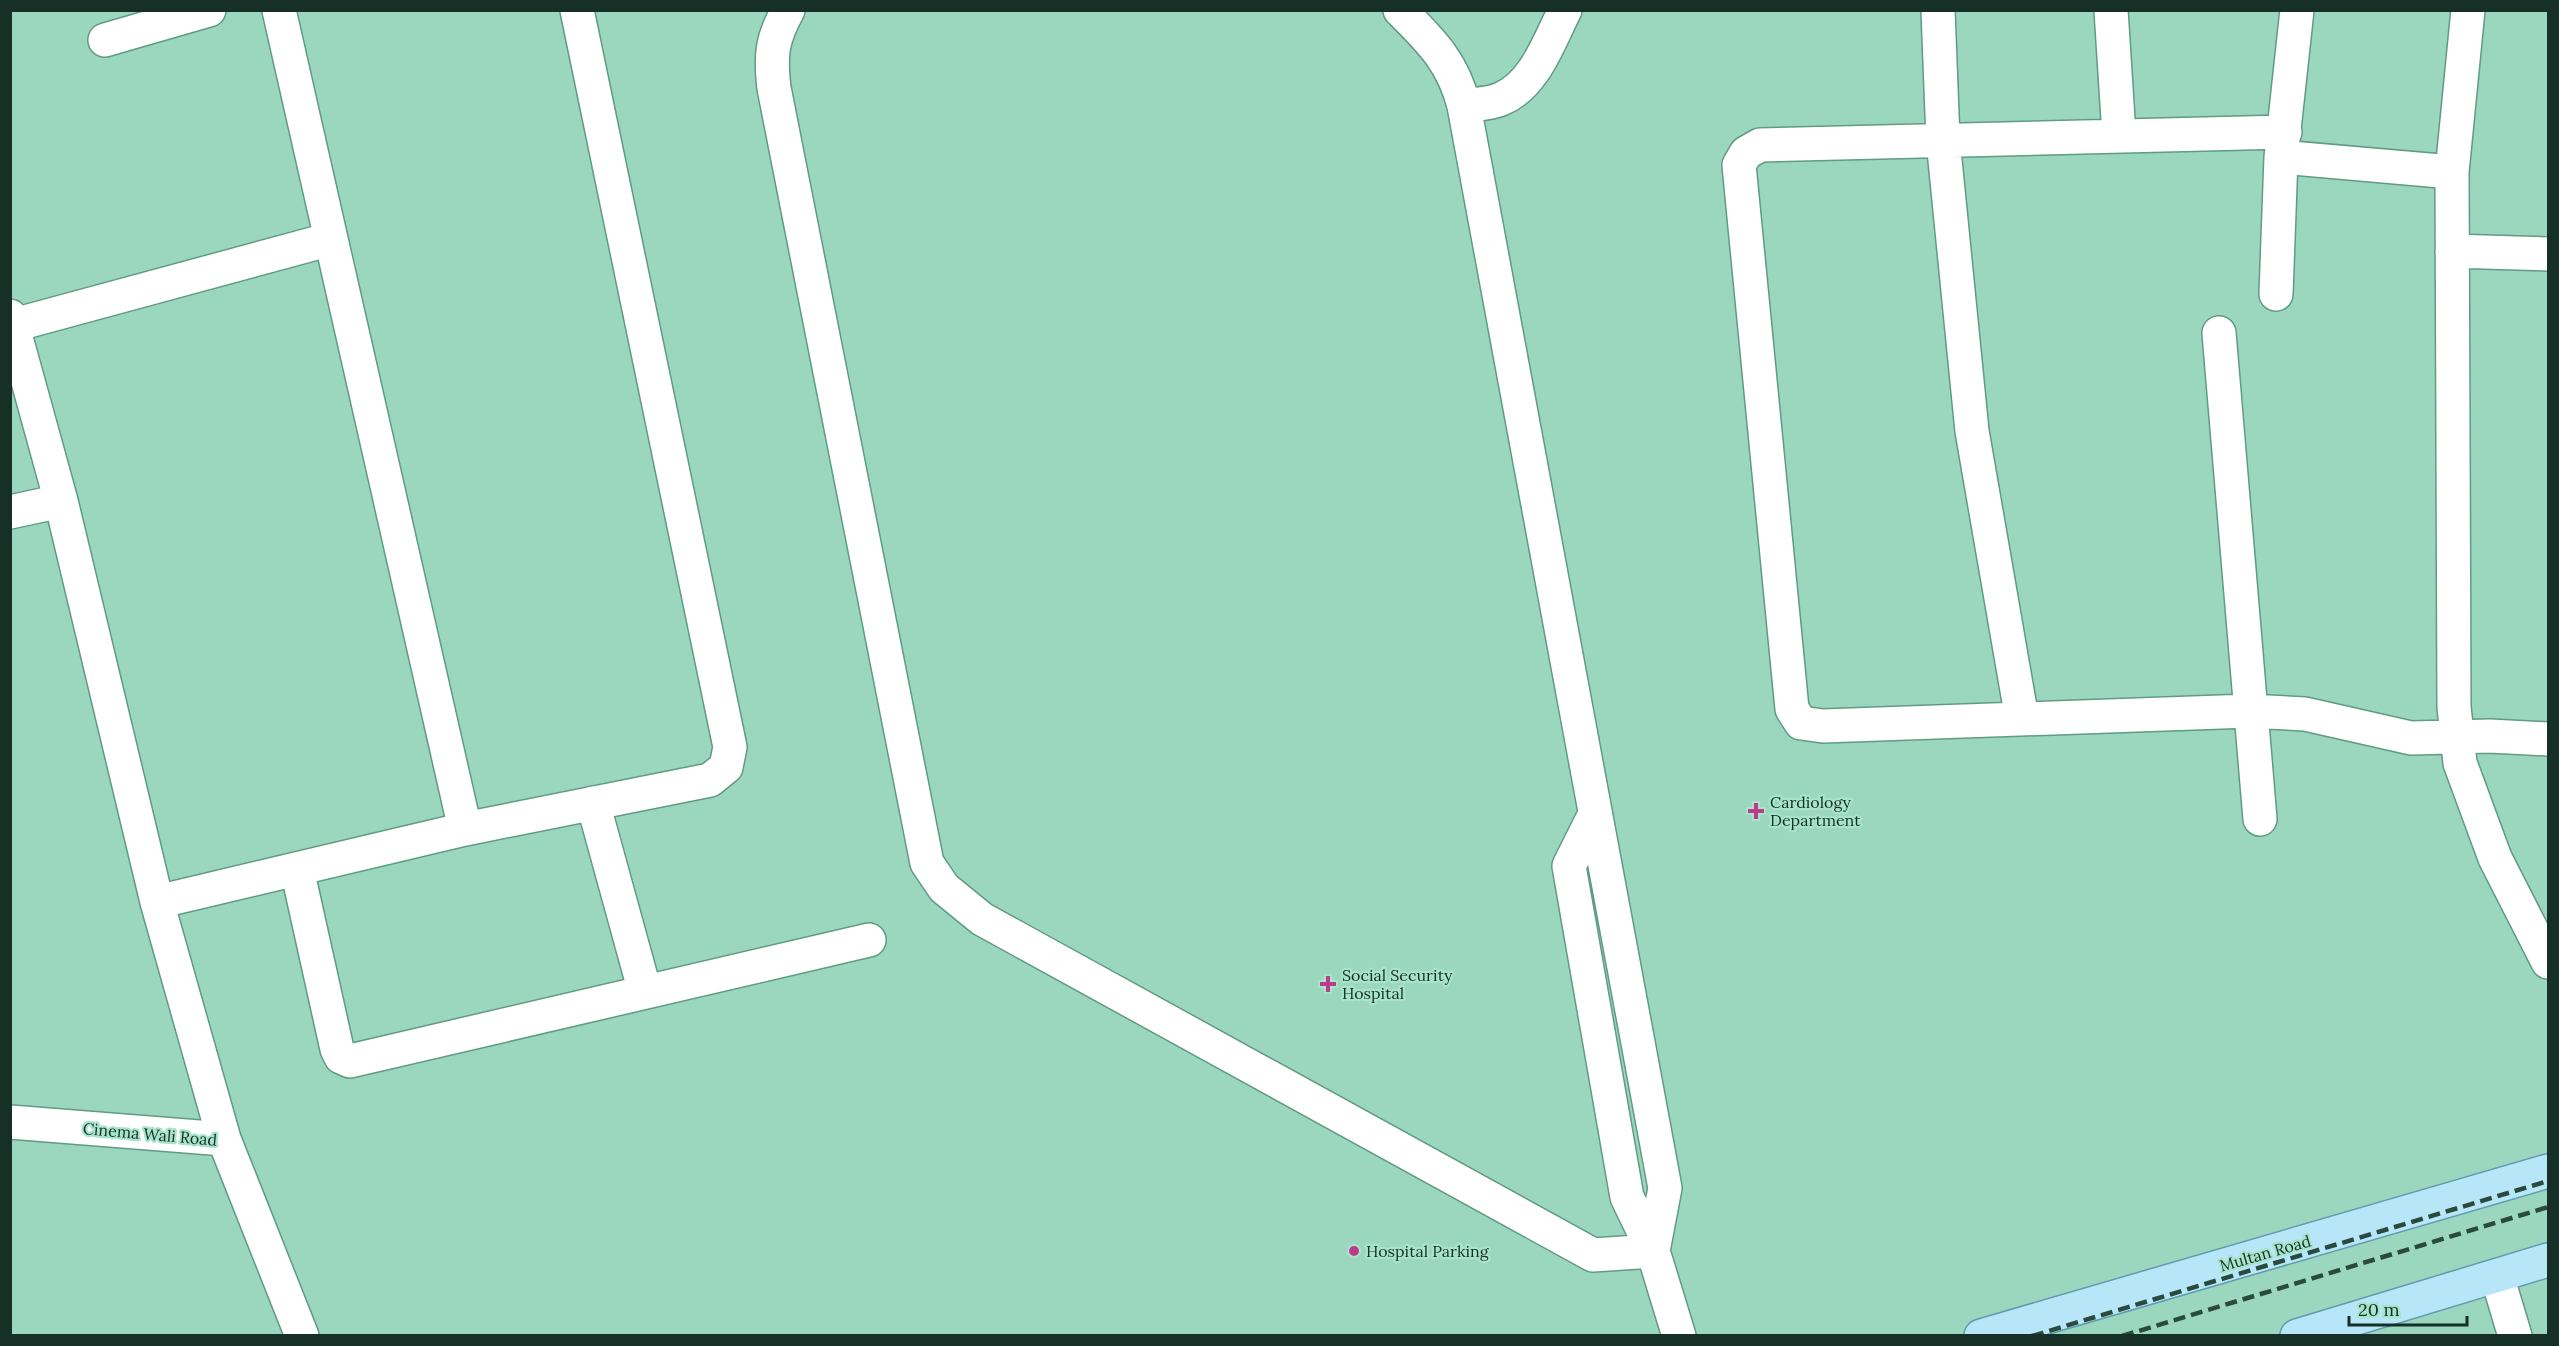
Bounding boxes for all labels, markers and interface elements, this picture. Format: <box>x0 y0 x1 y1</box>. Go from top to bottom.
place label: Cardiology Department <box>1770 792 1861 830</box>
marker: Cardiology Department <box>1747 802 1765 820</box>
place label: Social Security Hospital <box>1342 965 1453 1003</box>
marker: Social Security Hospital <box>1319 975 1337 993</box>
street label: Cinema Wali Road <box>82 1118 218 1150</box>
street label: Multan Road <box>2217 1230 2313 1276</box>
place label: Hospital Parking <box>1366 1241 1490 1261</box>
marker: Hospital Parking <box>1347 1244 1361 1258</box>
scale bar <box>2349 1289 2468 1327</box>
text: 20 m <box>2358 1298 2400 1321</box>

